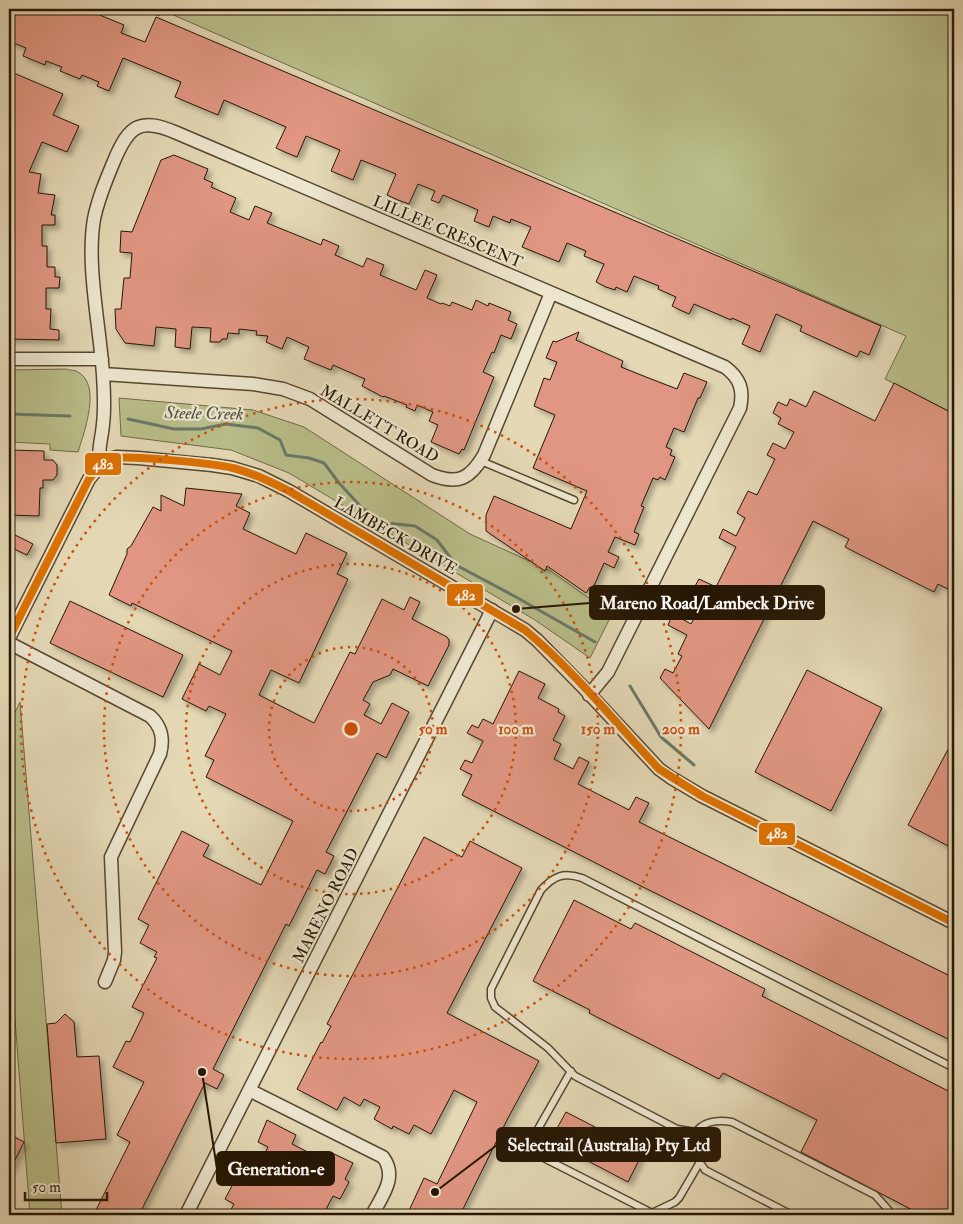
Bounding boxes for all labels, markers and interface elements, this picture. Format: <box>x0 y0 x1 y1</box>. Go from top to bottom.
street label: LILLEE CRESCENT <box>370 191 526 273</box>
street label: MALLETT ROAD <box>317 381 442 467</box>
water label: Steele Creek <box>163 401 244 426</box>
line badge: 482 <box>84 452 122 476</box>
text: 482 <box>91 456 114 473</box>
street label: LAMBECK DRIVE <box>330 492 461 579</box>
line badge: 482 <box>446 583 484 607</box>
callout: Mareno Road/Lambeck Drive <box>590 586 824 619</box>
text: 482 <box>453 587 476 604</box>
text: Mareno Road/Lambeck Drive <box>599 592 815 615</box>
centre of rings <box>342 720 360 738</box>
text: 50 m <box>419 720 448 739</box>
text: 100 m <box>498 720 534 739</box>
text: 150 m <box>581 720 615 739</box>
text: 200 m <box>662 720 700 739</box>
line badge: 482 <box>758 822 796 846</box>
text: 482 <box>765 825 788 842</box>
street label: MARENO ROAD <box>288 845 363 966</box>
callout: Selectrail (Australia) Pty Ltd <box>497 1128 720 1161</box>
text: Selectrail (Australia) Pty Ltd <box>508 1134 711 1157</box>
callout: Generation-e <box>217 1152 334 1185</box>
text: Generation-e <box>227 1158 325 1181</box>
scale bar <box>25 1169 108 1201</box>
text: 50 m <box>32 1178 61 1197</box>

